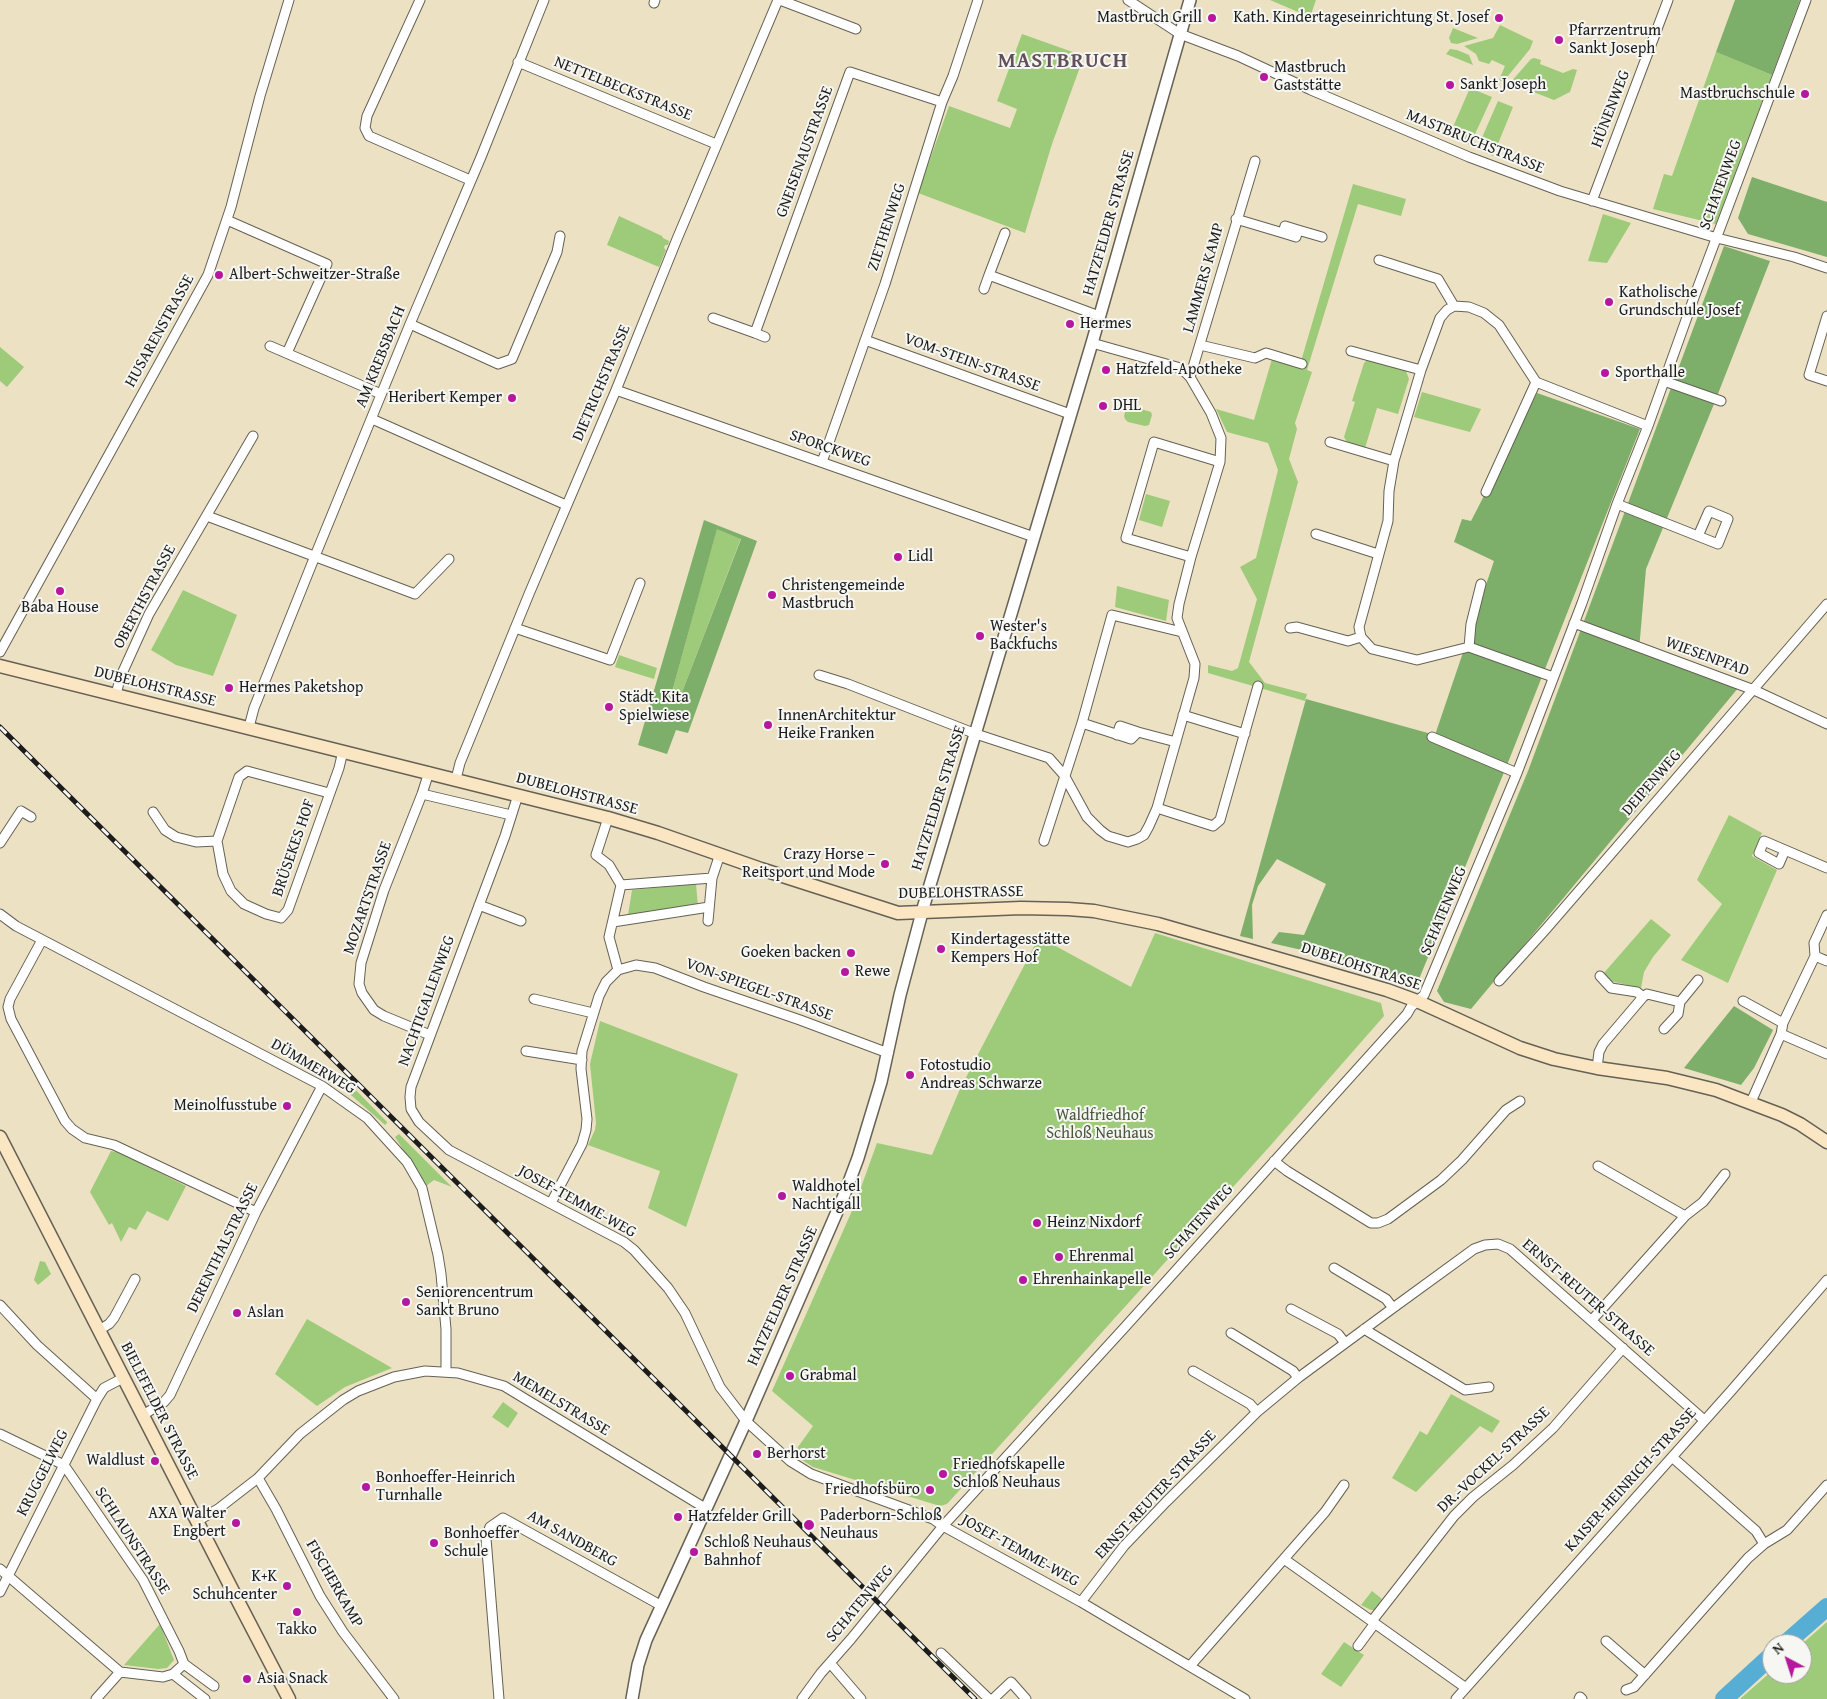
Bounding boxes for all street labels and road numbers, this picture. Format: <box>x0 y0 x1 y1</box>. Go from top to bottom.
street label: NETTELBECKSTRASSE <box>551 53 695 125</box>
street label: HÜNENWEG <box>1587 68 1635 150</box>
street label: GNEISENAUSTRASSE <box>772 84 838 220</box>
street label: MASTBRUCHSTRASSE <box>1403 106 1547 178</box>
street label: SCHATENWEG <box>1696 137 1746 233</box>
street label: HATZFELDER STRASSE <box>1079 148 1139 298</box>
street label: ZIETHENWEG <box>864 181 910 273</box>
street label: LAMMERS KAMP <box>1179 221 1229 335</box>
street label: HUSARENSTRASSE <box>121 271 199 391</box>
street label: AM KREBSBACH <box>352 303 410 411</box>
street label: DIETRICHSTRASSE <box>569 322 635 444</box>
street label: VOM-STEIN-STRASSE <box>901 329 1043 397</box>
street label: SPORCKWEG <box>787 426 873 472</box>
street label: OBERTHSTRASSE <box>110 542 180 652</box>
street label: WIESENPFAD <box>1663 633 1751 681</box>
street label: DUBELOHSTRASSE <box>92 663 218 711</box>
street label: HATZFELDER STRASSE <box>908 723 970 873</box>
street label: DEIPENWEG <box>1618 746 1686 820</box>
street label: DUBELOHSTRASSE <box>514 769 640 819</box>
street label: BRÜSEKES HOF <box>268 797 320 899</box>
street label: MOZARTSTRASSE <box>340 839 396 957</box>
street label: SCHATENWEG <box>1417 864 1471 958</box>
street label: DUBELOHSTRASSE <box>898 882 1024 904</box>
street label: NACHTIGALLENWEG <box>394 933 460 1069</box>
street label: DUBELOHSTRASSE <box>1299 939 1423 995</box>
street label: VON-SPIEGEL-STRASSE <box>683 954 835 1026</box>
street label: DÜMMERWEG <box>267 1035 359 1099</box>
street label: JOSEF-TEMME-WEG <box>515 1162 639 1242</box>
street label: DERENTHALSTRASSE <box>183 1180 263 1316</box>
street label: SCHATENWEG <box>1160 1180 1238 1264</box>
street label: HATZFELDER STRASSE <box>744 1223 822 1369</box>
street label: ERNST-REUTER-STRASSE <box>1518 1235 1658 1361</box>
street label: BIELEFELDER STRASSE <box>116 1339 202 1483</box>
street label: MEMELSTRASSE <box>509 1368 613 1440</box>
street label: DR.-VOCKEL-STRASSE <box>1434 1403 1554 1517</box>
street label: KAISER-HEINRICH-STRASSE <box>1561 1404 1701 1556</box>
street label: KRUGGELWEG <box>13 1426 73 1520</box>
street label: ERNST-REUTER-STRASSE <box>1091 1427 1221 1563</box>
street label: SCHLAUNSTRASSE <box>90 1484 174 1598</box>
street label: AM SANDBERG <box>524 1506 620 1572</box>
street label: JOSEF-TEMME-WEG <box>958 1511 1082 1591</box>
street label: FISCHERKAMP <box>301 1537 367 1631</box>
street label: SCHATENWEG <box>822 1562 898 1646</box>

